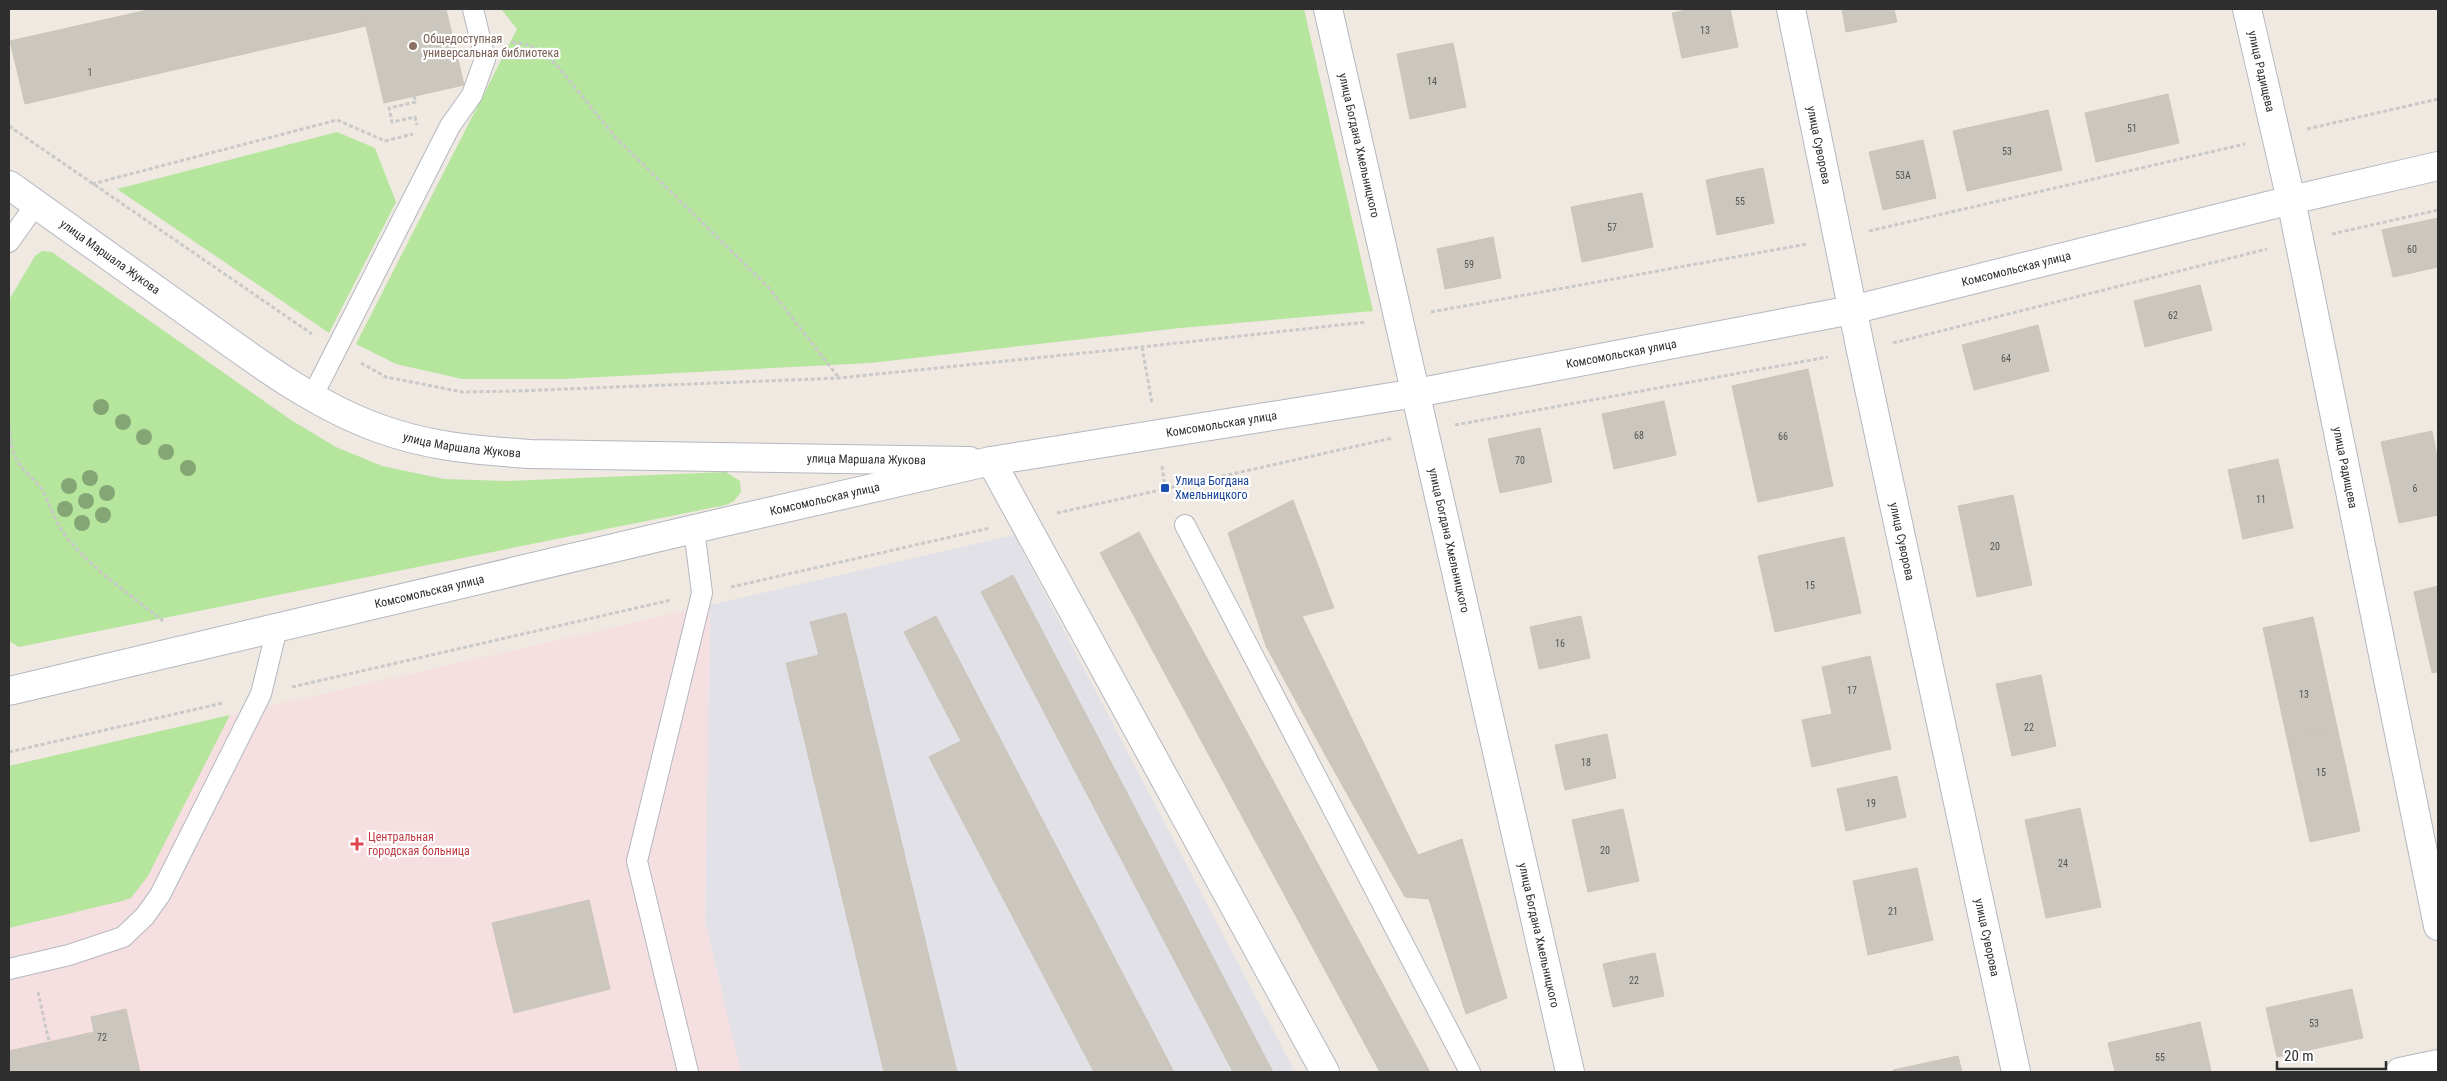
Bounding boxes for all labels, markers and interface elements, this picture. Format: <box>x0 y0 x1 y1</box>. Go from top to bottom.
house number: 13 <box>1700 25 1710 36</box>
street label: улица Радищева <box>2245 29 2278 114</box>
place label: Общедоступная универсальная библиотека <box>423 32 559 60</box>
marker: Общедоступная универсальная библиотека <box>407 40 419 52</box>
house number: 1 <box>88 67 92 78</box>
street label: улица Богдана Хмельницкого <box>1336 72 1382 219</box>
house number: 14 <box>1427 76 1437 87</box>
street label: улица Суворова <box>1804 105 1834 186</box>
house number: 51 <box>2127 123 2137 134</box>
house number: 53 <box>2002 146 2012 157</box>
house number: 53А <box>1895 170 1911 181</box>
house number: 55 <box>1735 196 1745 207</box>
street label: улица Маршала Жукова <box>57 216 163 297</box>
house number: 57 <box>1607 222 1617 233</box>
house number: 60 <box>2407 244 2417 255</box>
street label: Комсомольская улица <box>1960 248 2072 289</box>
house number: 59 <box>1464 259 1474 270</box>
house number: 62 <box>2168 310 2178 321</box>
street label: Комсомольская улица <box>1565 336 1678 371</box>
house number: 64 <box>2001 353 2011 364</box>
street label: Комсомольская улица <box>1165 408 1278 440</box>
street label: улица Радищева <box>2330 426 2360 510</box>
street label: улица Маршала Жукова <box>401 430 521 460</box>
house number: 68 <box>1634 430 1644 441</box>
house number: 66 <box>1778 431 1788 442</box>
street label: улица Маршала Жукова <box>807 451 926 467</box>
house number: 70 <box>1515 455 1525 466</box>
street label: улица Богдана Хмельницкого <box>1426 467 1472 614</box>
place label: Улица Богдана Хмельницкого <box>1175 474 1249 502</box>
street label: Комсомольская улица <box>768 480 881 518</box>
marker: Улица Богдана Хмельницкого <box>1159 482 1171 494</box>
house number: 6 <box>2413 483 2418 494</box>
house number: 11 <box>2256 494 2266 505</box>
street label: улица Суворова <box>1887 501 1917 582</box>
house number: 20 <box>1990 541 2000 552</box>
street label: Комсомольская улица <box>373 572 486 611</box>
house number: 15 <box>1805 580 1815 591</box>
house number: 16 <box>1555 638 1565 649</box>
house number: 17 <box>1847 685 1857 696</box>
house number: 13 <box>2299 689 2309 700</box>
house number: 22 <box>2024 722 2034 733</box>
house number: 18 <box>1581 757 1591 768</box>
house number: 15 <box>2316 767 2326 778</box>
house number: 19 <box>1866 798 1876 809</box>
place label: Центральная городская больница <box>368 830 470 858</box>
marker: Центральная городская больница <box>350 837 364 851</box>
house number: 20 <box>1600 845 1610 856</box>
house number: 24 <box>2058 858 2068 869</box>
street label: улица Богдана Хмельницкого <box>1516 862 1562 1009</box>
street label: улица Суворова <box>1972 897 2002 978</box>
house number: 21 <box>1888 906 1898 917</box>
house number: 22 <box>1629 975 1639 986</box>
house number: 53 <box>2309 1018 2319 1029</box>
house number: 72 <box>97 1032 107 1043</box>
scale bar <box>2277 1038 2386 1070</box>
text: 20 m <box>2284 1047 2314 1065</box>
house number: 55 <box>2155 1052 2165 1063</box>

